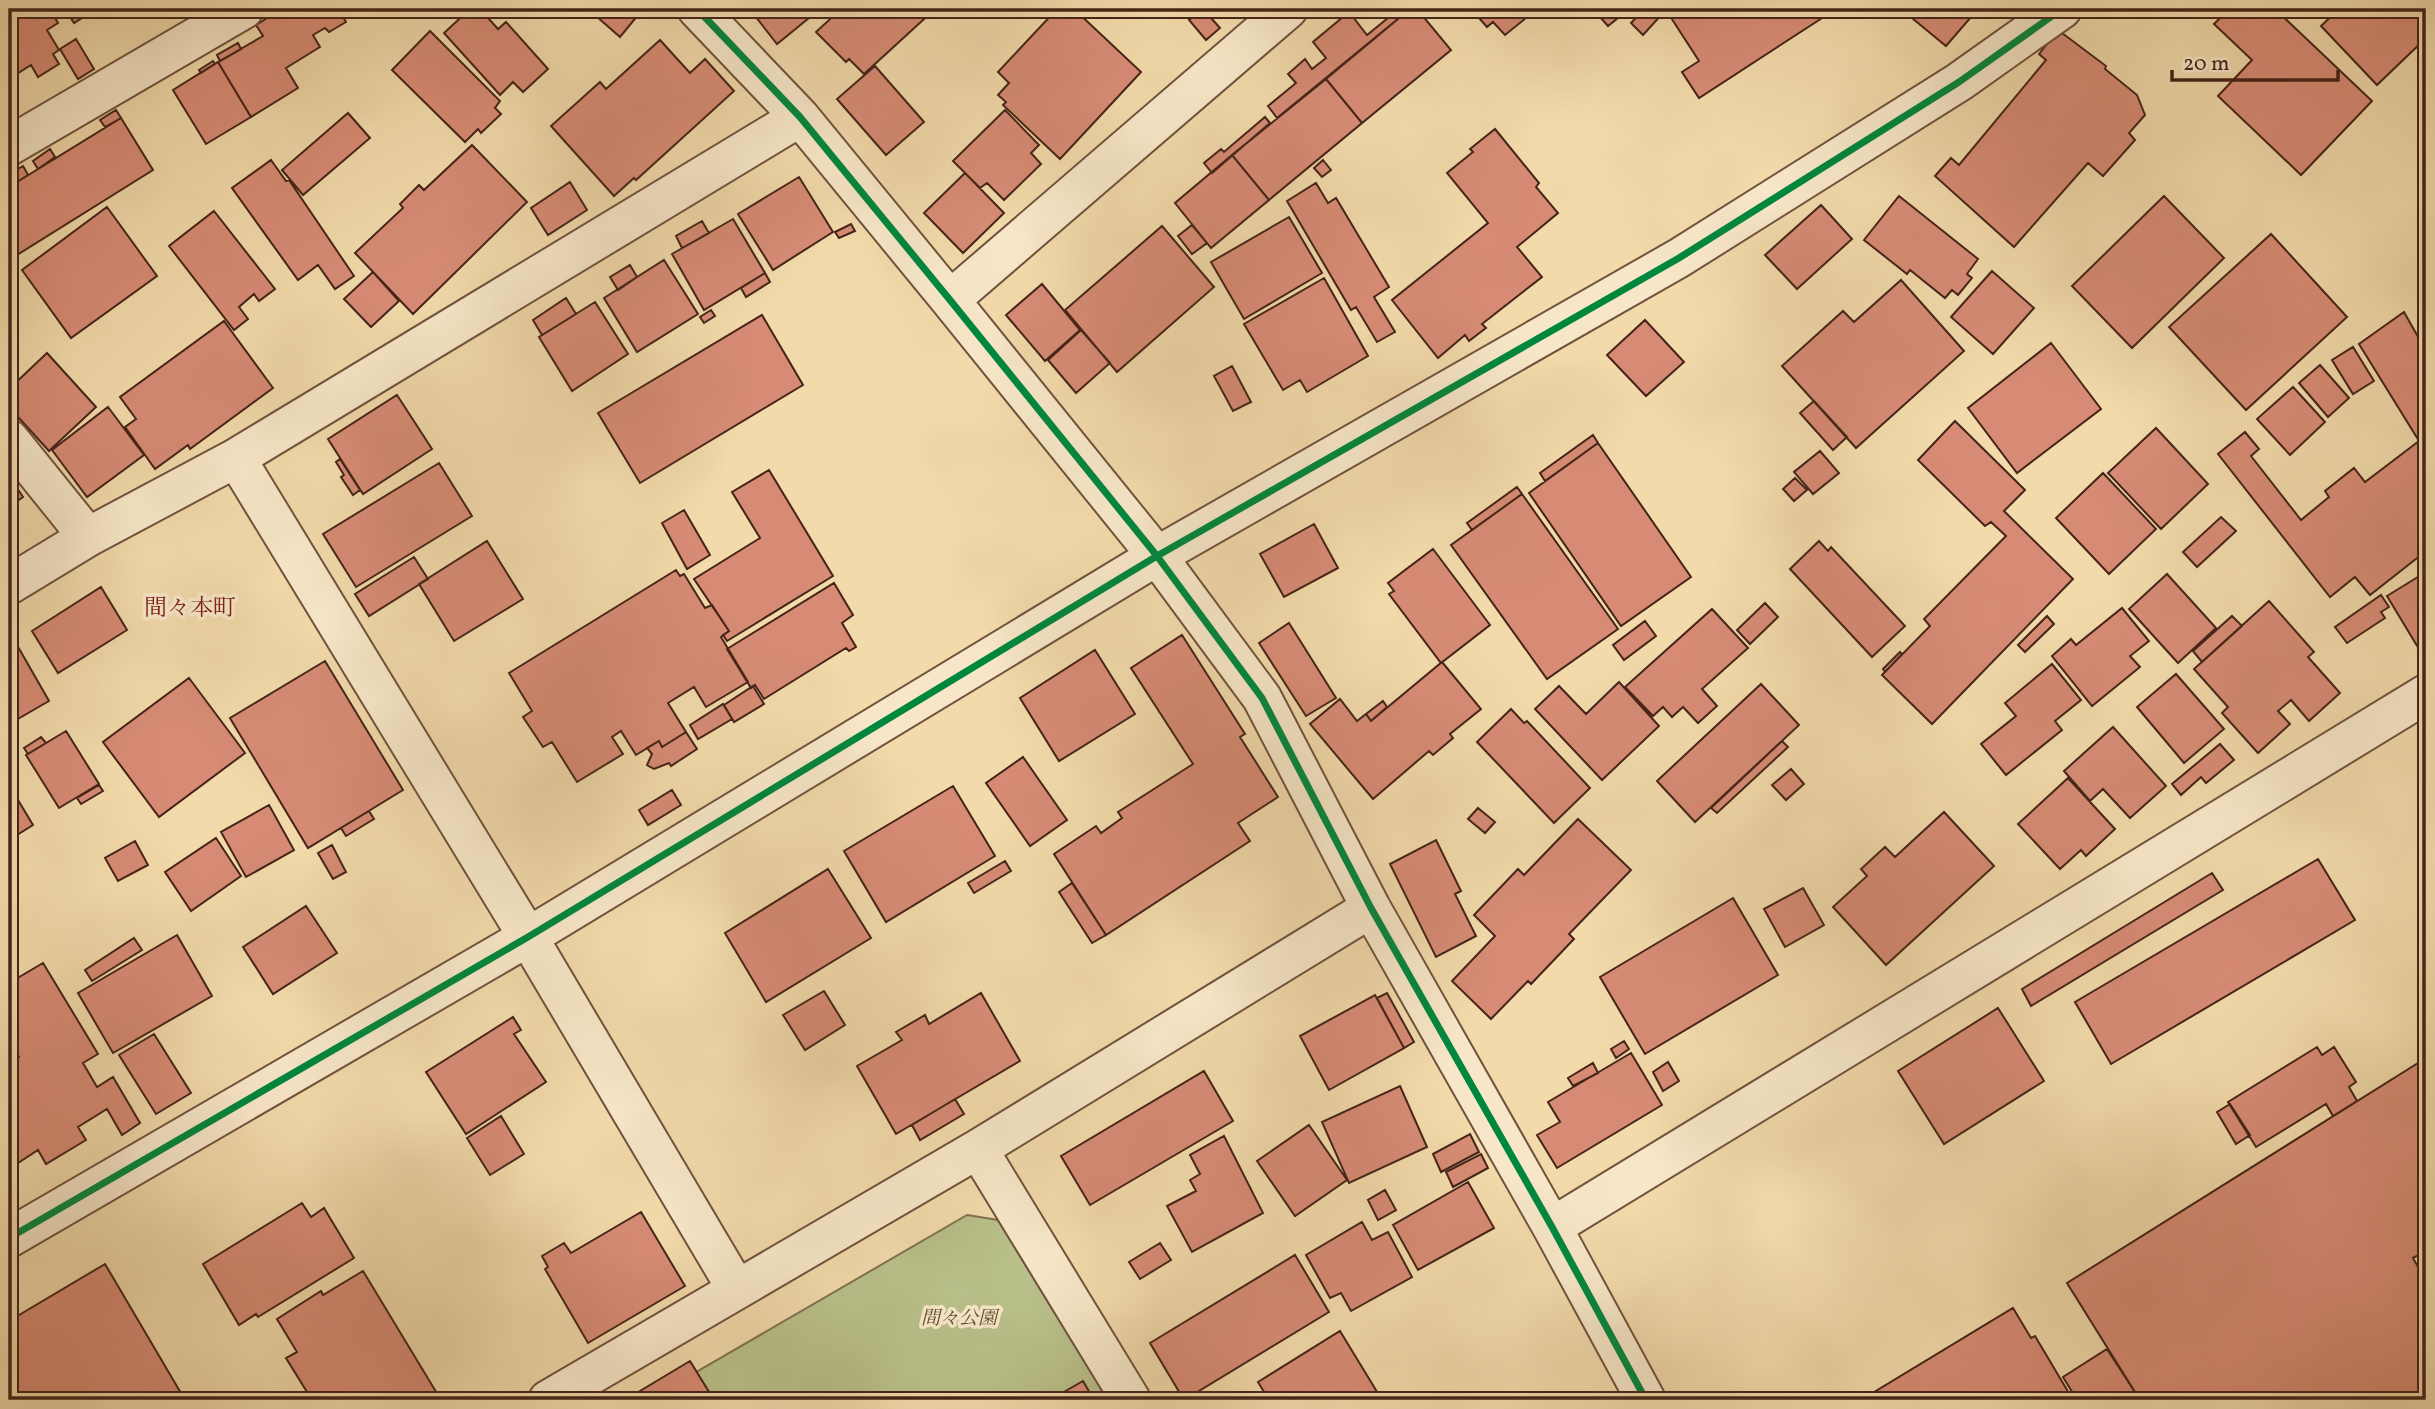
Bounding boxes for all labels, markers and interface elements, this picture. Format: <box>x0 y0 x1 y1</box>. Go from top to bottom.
scale bar <box>2172 38 2339 82</box>
text: 20 m <box>2183 50 2229 79</box>
district label: 間々本町 <box>144 593 236 625</box>
park label: 間々公園 <box>921 1306 1000 1332</box>

